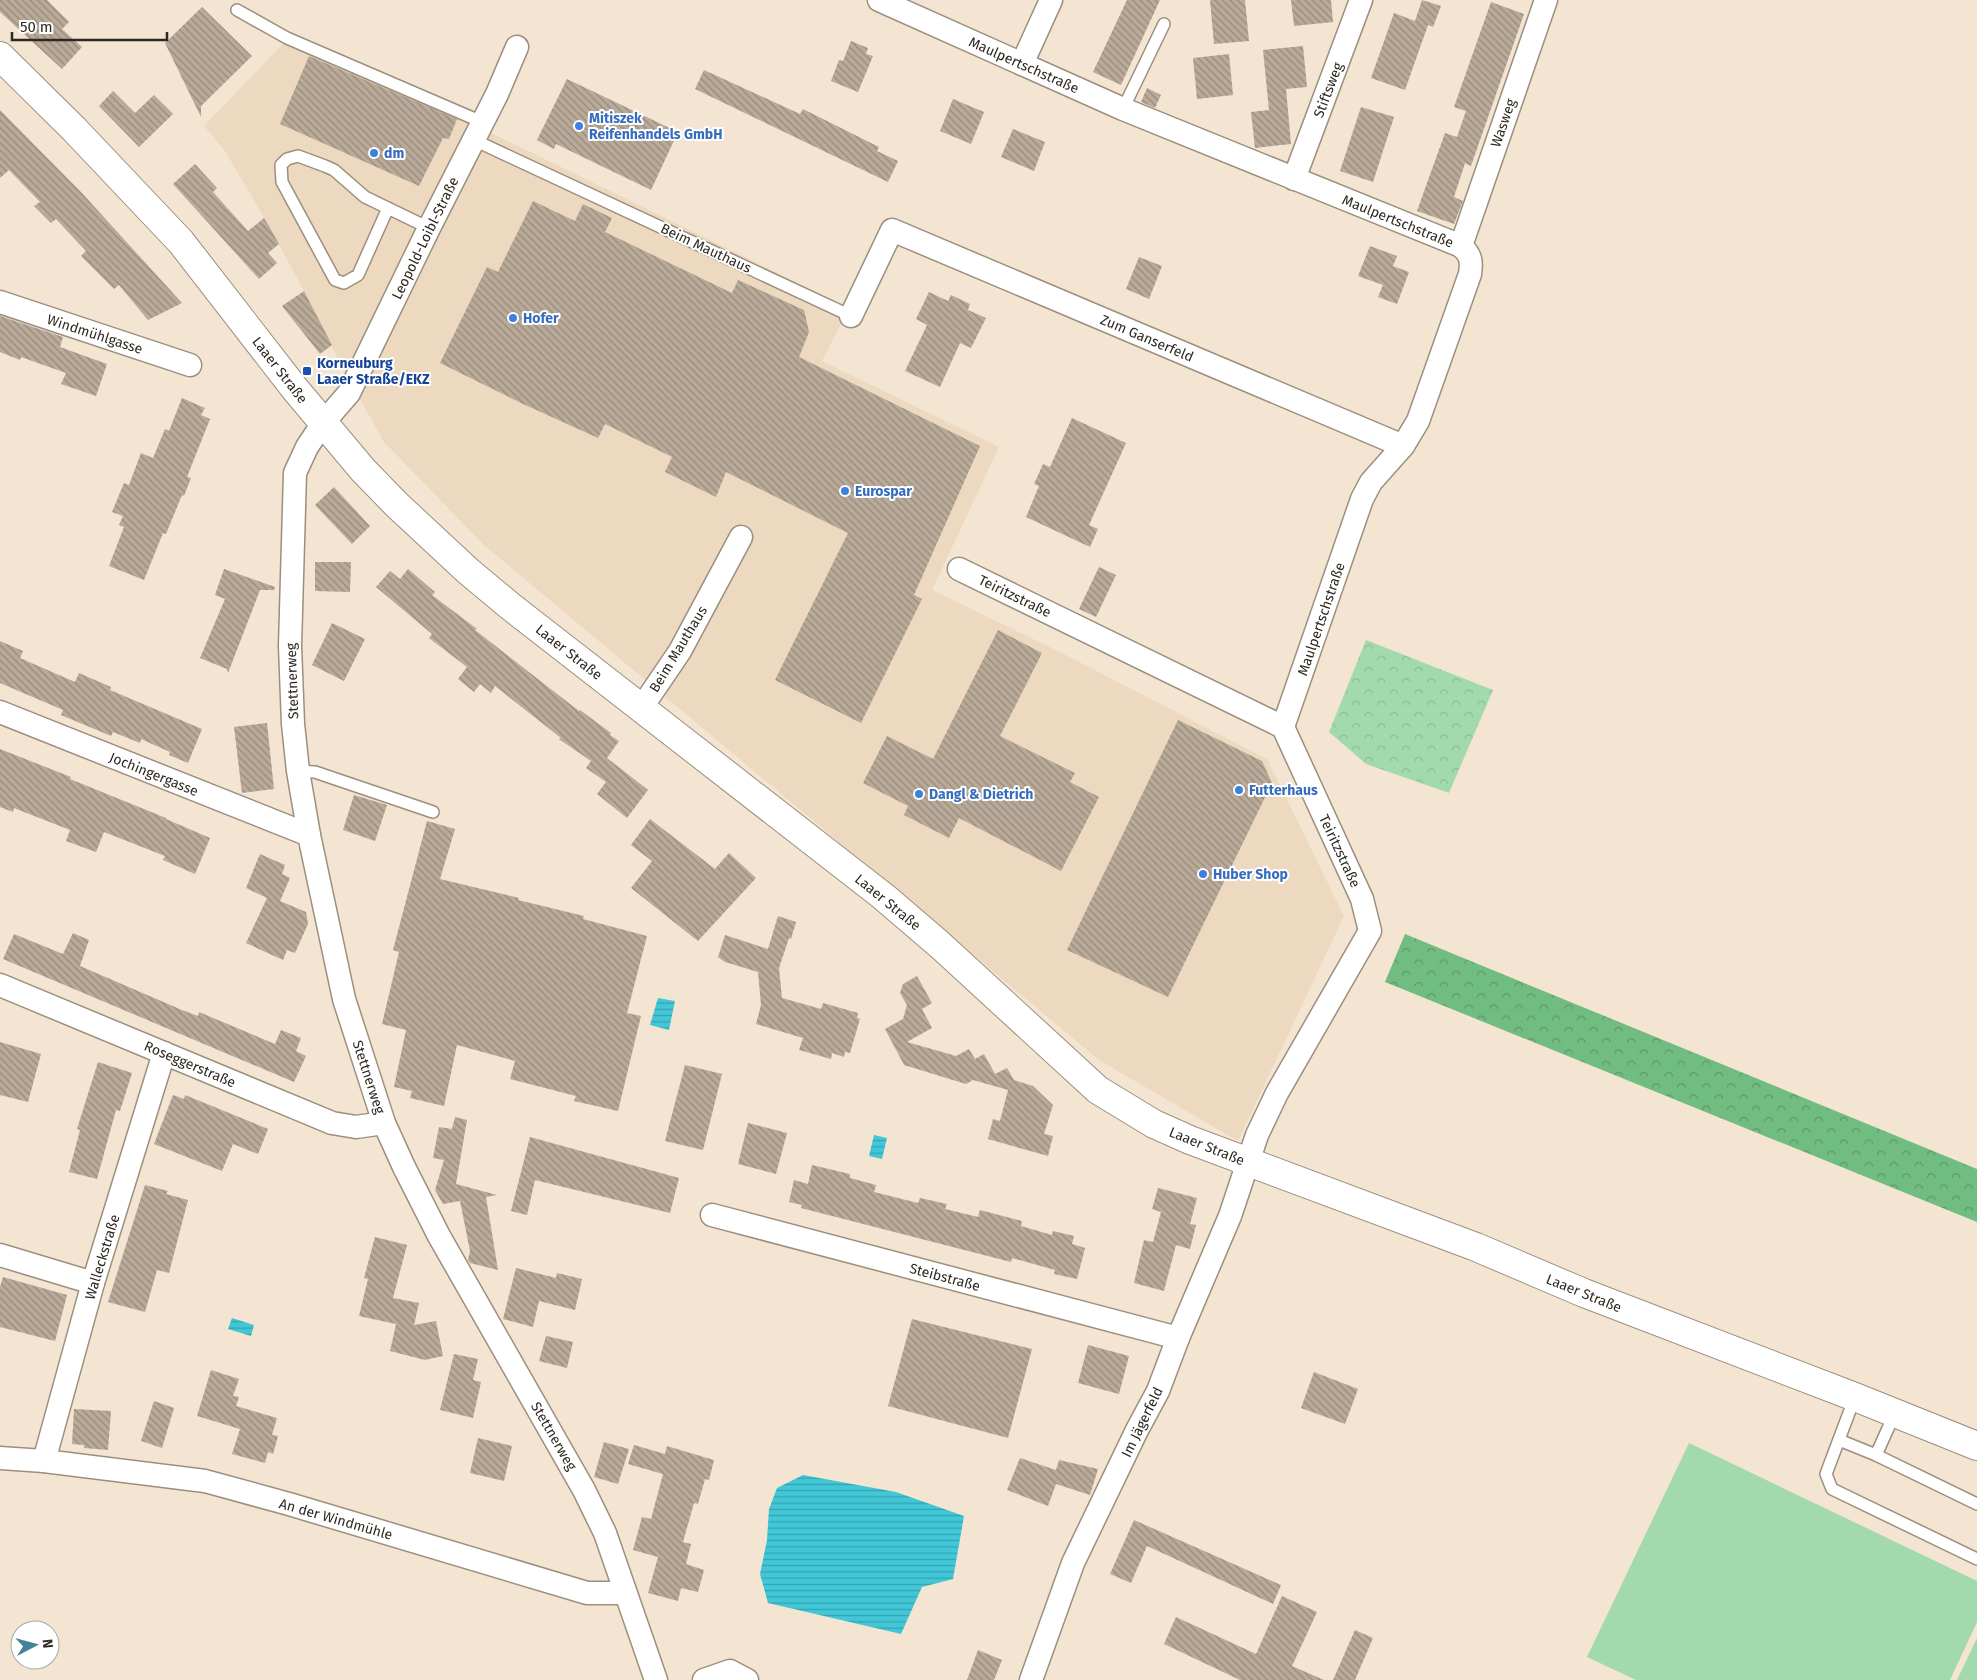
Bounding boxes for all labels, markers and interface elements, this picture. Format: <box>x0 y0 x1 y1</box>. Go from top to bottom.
scale bar <box>12 10 168 42</box>
text: 50 m <box>20 18 53 36</box>
street label: Maulpertschstraße <box>966 34 1081 97</box>
street label: Stiftsweg <box>1310 59 1347 120</box>
street label: Wasweg <box>1487 96 1520 150</box>
place label: Mitiszek Reifenhandels GmbH <box>589 110 723 143</box>
marker: Mitiszek Reifenhandels GmbH <box>573 120 585 132</box>
place label: dm <box>384 145 404 162</box>
marker: dm <box>368 147 380 159</box>
street label: Leopold-Loibl-Straße <box>388 174 463 302</box>
street label: Maulpertschstraße <box>1340 191 1456 252</box>
street label: Beim Mauthaus <box>658 220 754 277</box>
place label: Hofer <box>523 310 559 327</box>
street label: Windmühlgasse <box>45 311 145 358</box>
street label: Zum Ganserfeld <box>1098 311 1196 366</box>
marker: Hofer <box>507 312 519 324</box>
street label: Laaer Straße <box>248 334 311 407</box>
place label: Korneuburg Laaer Straße/EKZ <box>317 355 430 388</box>
marker: Korneuburg Laaer Straße/EKZ <box>301 365 313 377</box>
place label: Eurospar <box>855 483 912 500</box>
marker: Eurospar <box>839 485 851 497</box>
street label: Maulpertschstraße <box>1294 560 1349 678</box>
street label: Teiritzstraße <box>976 572 1054 621</box>
street label: Beim Mauthaus <box>646 602 711 696</box>
street label: Laaer Straße <box>532 621 605 684</box>
street label: Stettnerweg <box>283 642 302 719</box>
street label: Jochingergasse <box>107 749 201 800</box>
place label: Futterhaus <box>1249 782 1318 799</box>
marker: Futterhaus <box>1233 784 1245 796</box>
place label: Dangl & Dietrich <box>929 786 1033 803</box>
marker: Dangl & Dietrich <box>913 788 925 800</box>
street label: Teiritzstraße <box>1315 812 1364 890</box>
place label: Huber Shop <box>1213 866 1288 883</box>
marker: Huber Shop <box>1197 868 1209 880</box>
street label: Laaer Straße <box>851 871 924 934</box>
street label: Roseggerstraße <box>141 1038 238 1091</box>
street label: Stettnerweg <box>349 1038 389 1117</box>
street label: Laaer Straße <box>1167 1124 1247 1169</box>
street label: Walleckstraße <box>81 1212 124 1302</box>
street label: Steibstraße <box>908 1260 982 1295</box>
street label: Laaer Straße <box>1544 1271 1624 1316</box>
street label: Im Jägerfeld <box>1118 1384 1167 1460</box>
street label: Stettnerweg <box>527 1399 580 1474</box>
street label: An der Windmühle <box>277 1495 395 1544</box>
north arrow <box>10 1620 60 1670</box>
text: N <box>38 1638 56 1649</box>

